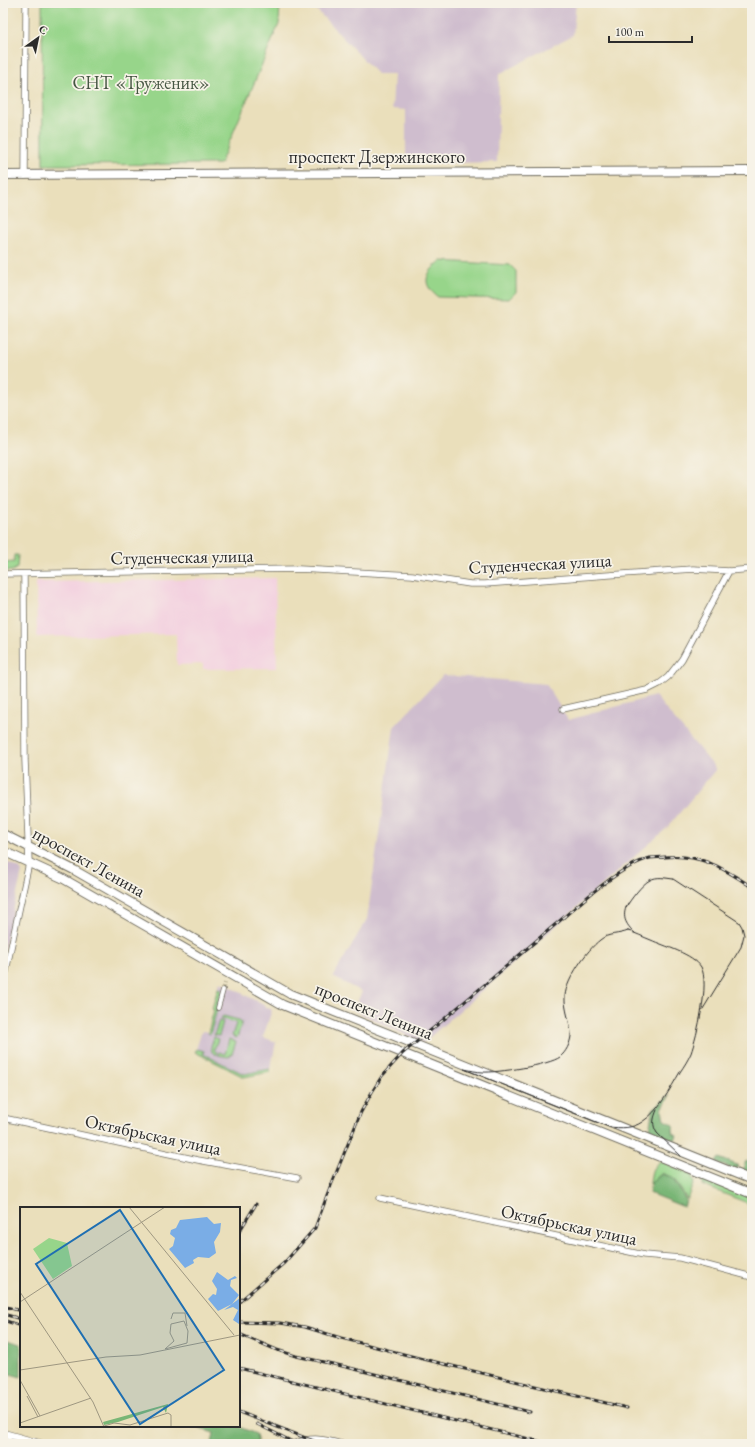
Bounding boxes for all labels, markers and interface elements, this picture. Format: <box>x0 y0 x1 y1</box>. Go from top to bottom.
north arrow <box>18 18 58 58</box>
scale bar <box>609 18 692 44</box>
text: С <box>36 22 51 38</box>
text: 100 m <box>615 24 645 40</box>
park label: СНТ «Труженик» <box>73 71 209 94</box>
street label: проспект Дзержинского <box>289 145 465 168</box>
street label: Студенческая улица <box>110 544 255 569</box>
street label: Студенческая улица <box>468 548 613 579</box>
street label: проспект Ленина <box>29 821 150 902</box>
street label: проспект Ленина <box>312 976 437 1045</box>
street label: Октябрьская улица <box>83 1109 224 1160</box>
street label: Октябрьская улица <box>499 1199 640 1250</box>
inset map <box>20 1207 240 1427</box>

